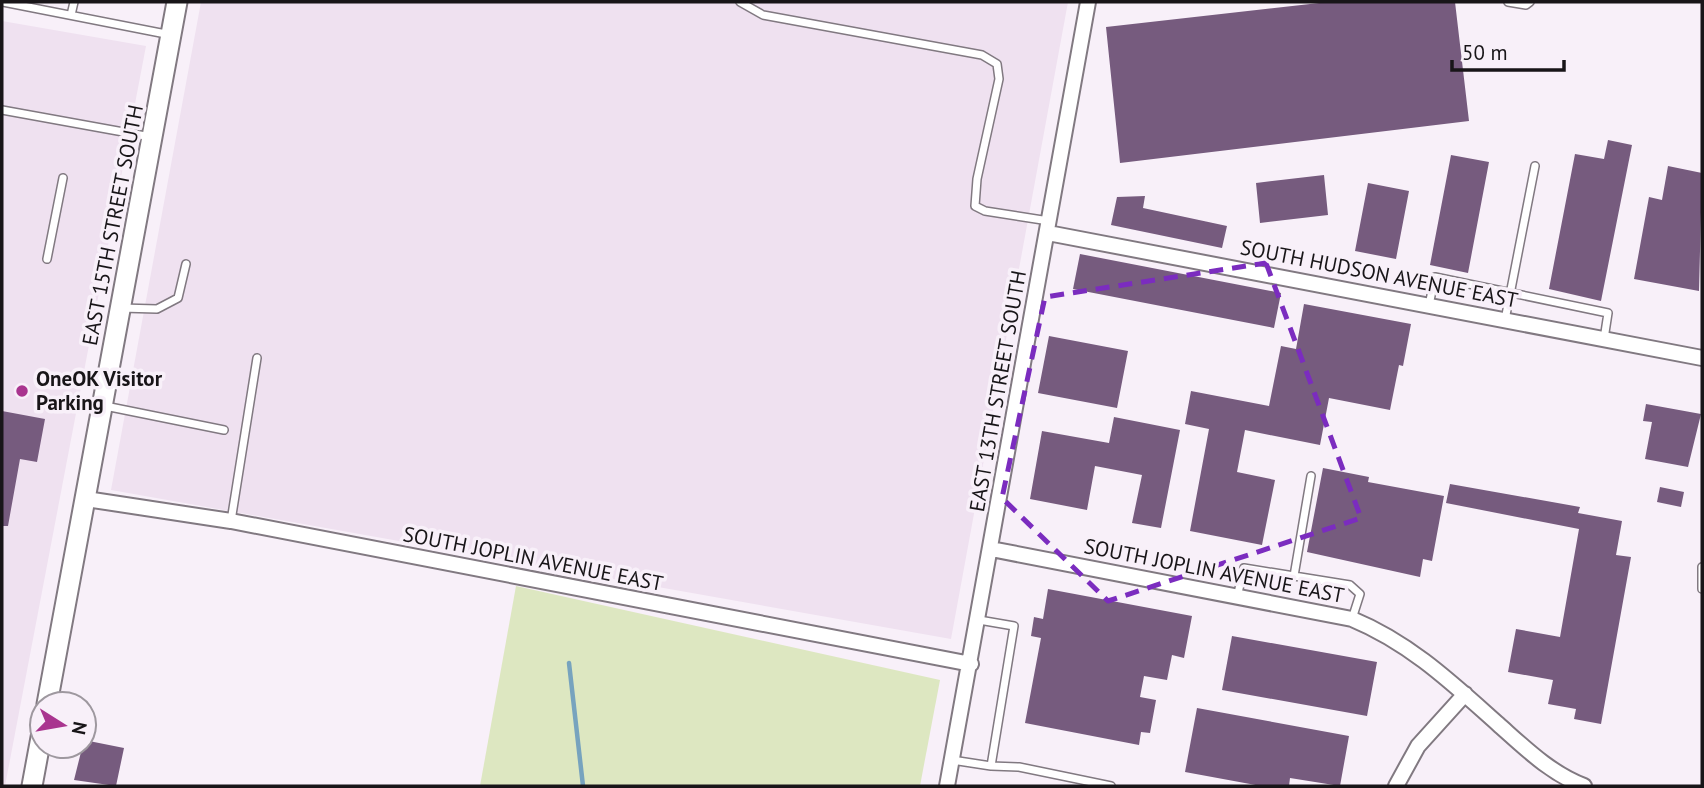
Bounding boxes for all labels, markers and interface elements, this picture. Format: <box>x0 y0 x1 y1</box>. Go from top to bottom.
scale bar <box>1452 28 1564 72</box>
text: 50 m <box>1462 39 1508 66</box>
street label: EAST 15TH STREET SOUTH <box>76 102 149 348</box>
street label: SOUTH HUDSON AVENUE EAST <box>1238 233 1521 314</box>
street label: EAST 13TH STREET SOUTH <box>963 268 1032 514</box>
place label: OneOK Visitor Parking <box>36 365 163 416</box>
marker: OneOK Visitor Parking <box>14 383 30 399</box>
street label: SOUTH JOPLIN AVENUE EAST <box>401 520 666 597</box>
street label: SOUTH JOPLIN AVENUE EAST <box>1082 532 1347 609</box>
north arrow <box>28 690 98 760</box>
text: N <box>67 720 93 737</box>

